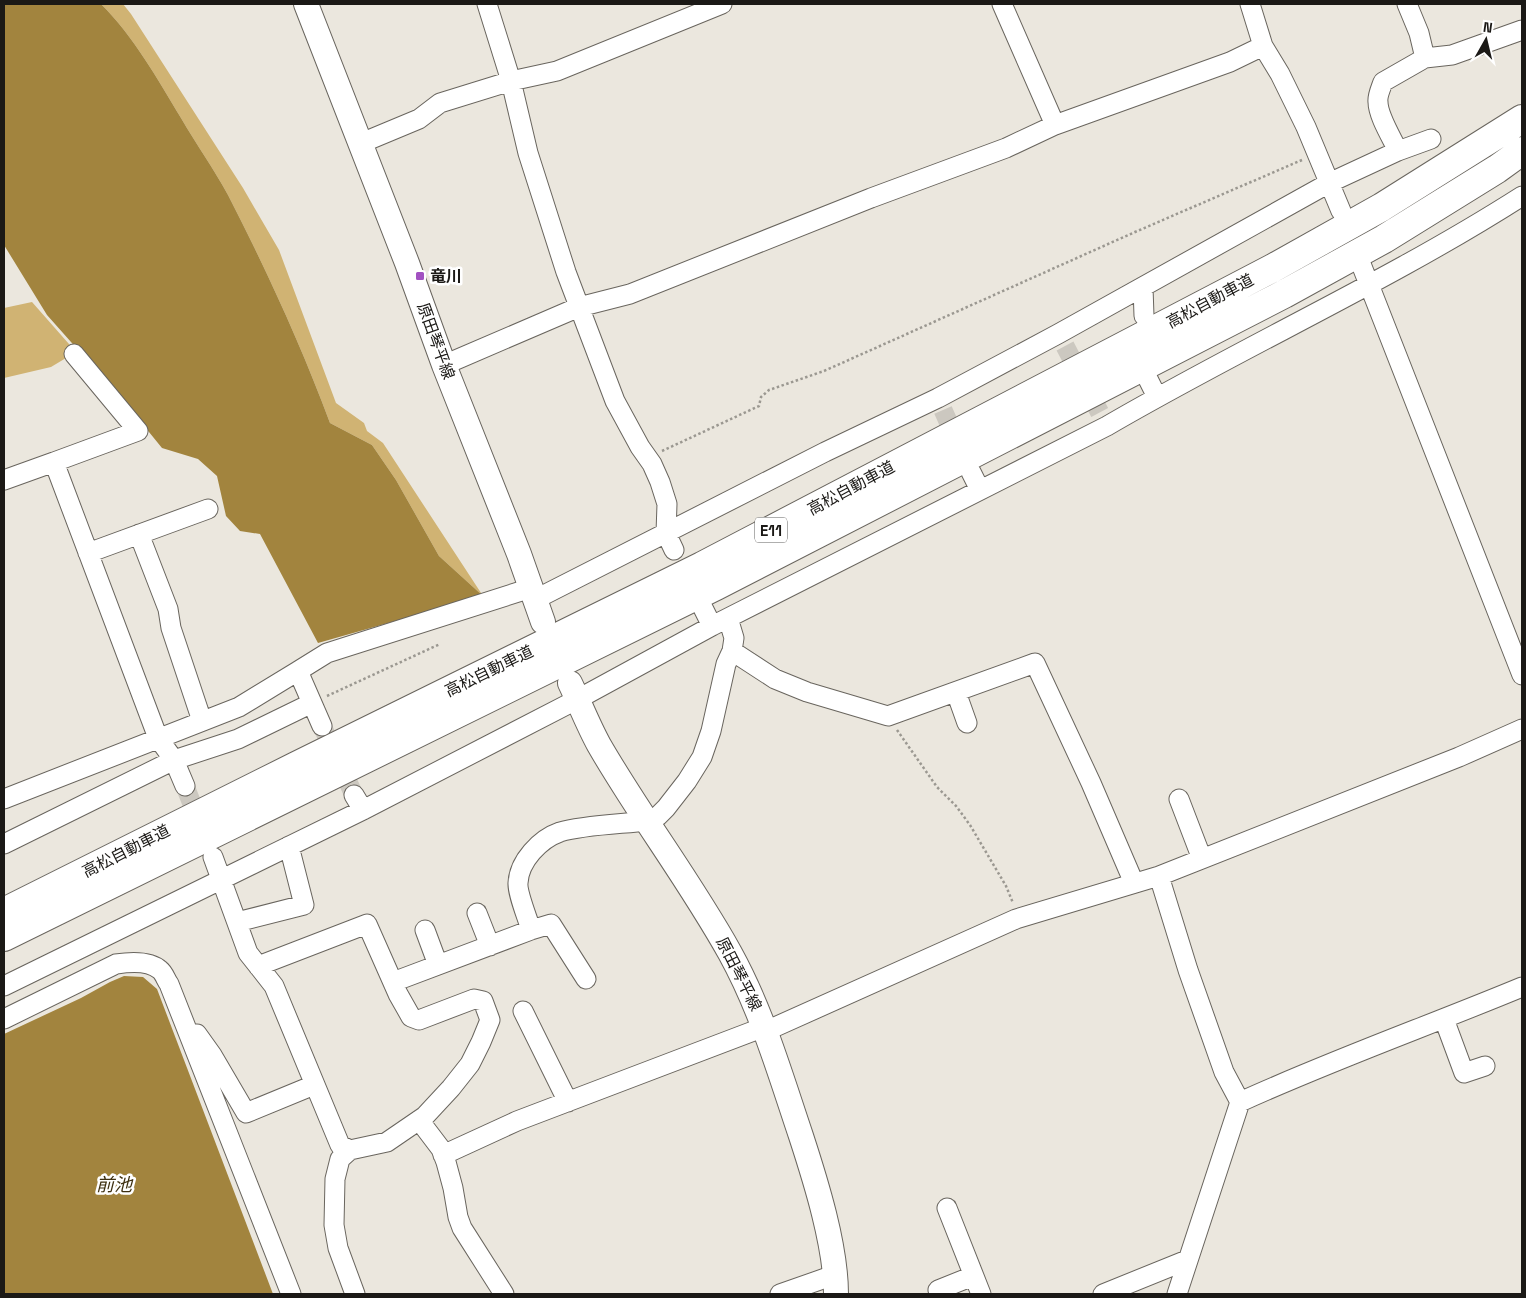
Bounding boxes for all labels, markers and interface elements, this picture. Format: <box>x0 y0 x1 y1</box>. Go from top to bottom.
north arrow <box>1461 15 1511 65</box>
text: N <box>1482 18 1494 37</box>
place label: 竜川 <box>430 266 462 287</box>
street label: 高松自動車道 <box>1163 269 1257 333</box>
marker: 竜川 <box>414 270 426 282</box>
street label: 原田琴平線 <box>412 300 460 382</box>
street label: 高松自動車道 <box>804 456 898 520</box>
road number: E11 <box>755 518 787 542</box>
street label: 高松自動車道 <box>441 641 537 701</box>
street label: 高松自動車道 <box>78 820 174 882</box>
street label: 原田琴平線 <box>711 934 767 1014</box>
water label: 前池 <box>96 1173 134 1196</box>

